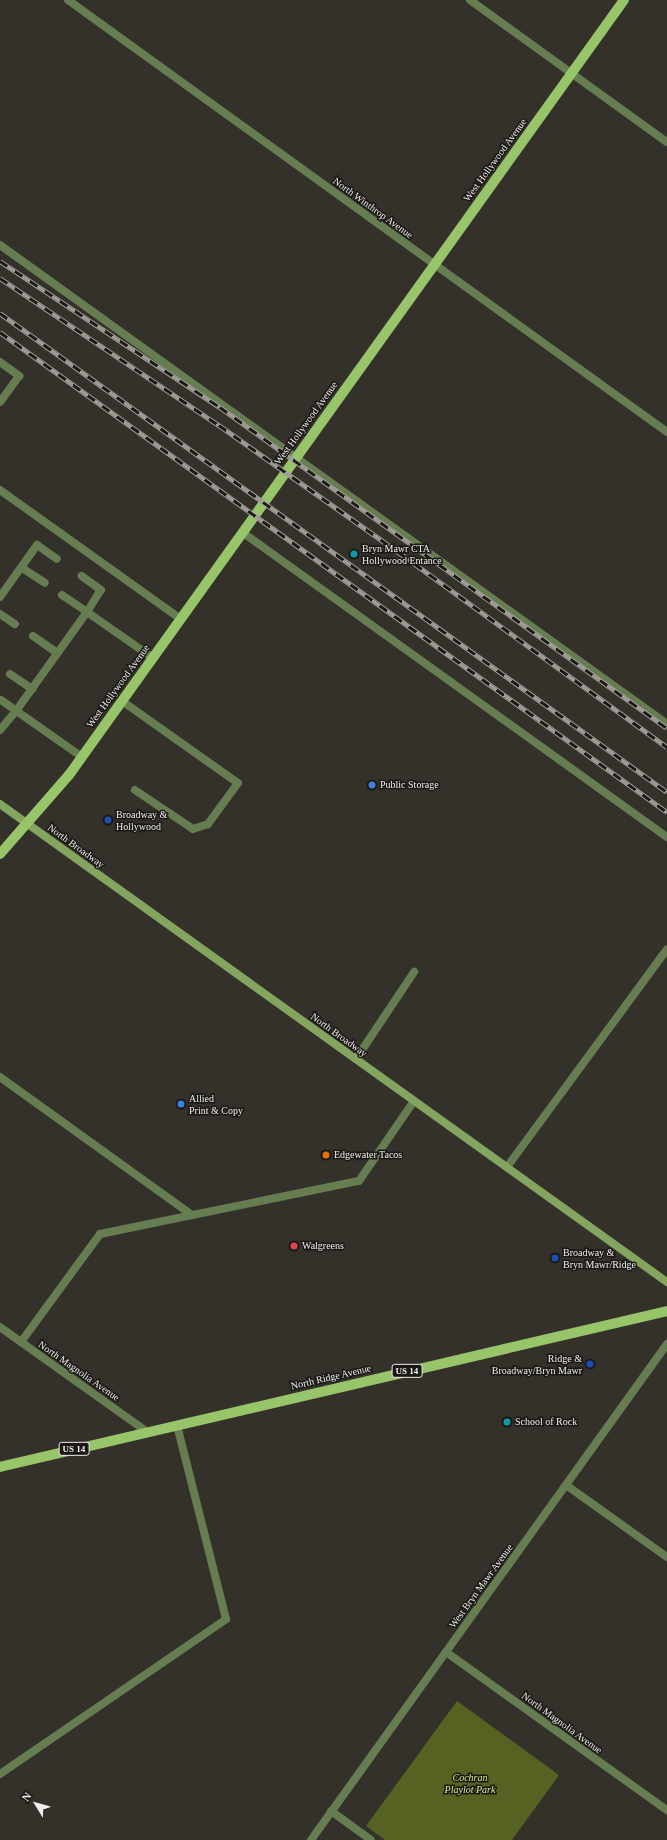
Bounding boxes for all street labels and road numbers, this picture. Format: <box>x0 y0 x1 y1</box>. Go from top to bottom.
street label: West Hollywood Avenue <box>461 116 529 204</box>
street label: North Winthrop Avenue <box>330 175 416 241</box>
street label: West Hollywood Avenue <box>272 379 340 467</box>
street label: West Hollywood Avenue <box>84 642 152 730</box>
street label: North Broadway <box>45 821 107 871</box>
street label: North Broadway <box>308 1010 370 1060</box>
street label: North Magnolia Avenue <box>36 1338 122 1404</box>
street label: North Ridge Avenue <box>289 1362 373 1392</box>
road number: US 14 <box>391 1364 423 1378</box>
road number: US 14 <box>58 1442 90 1456</box>
street label: West Bryn Mawr Avenue <box>446 1541 516 1631</box>
street label: North Magnolia Avenue <box>519 1690 605 1756</box>

